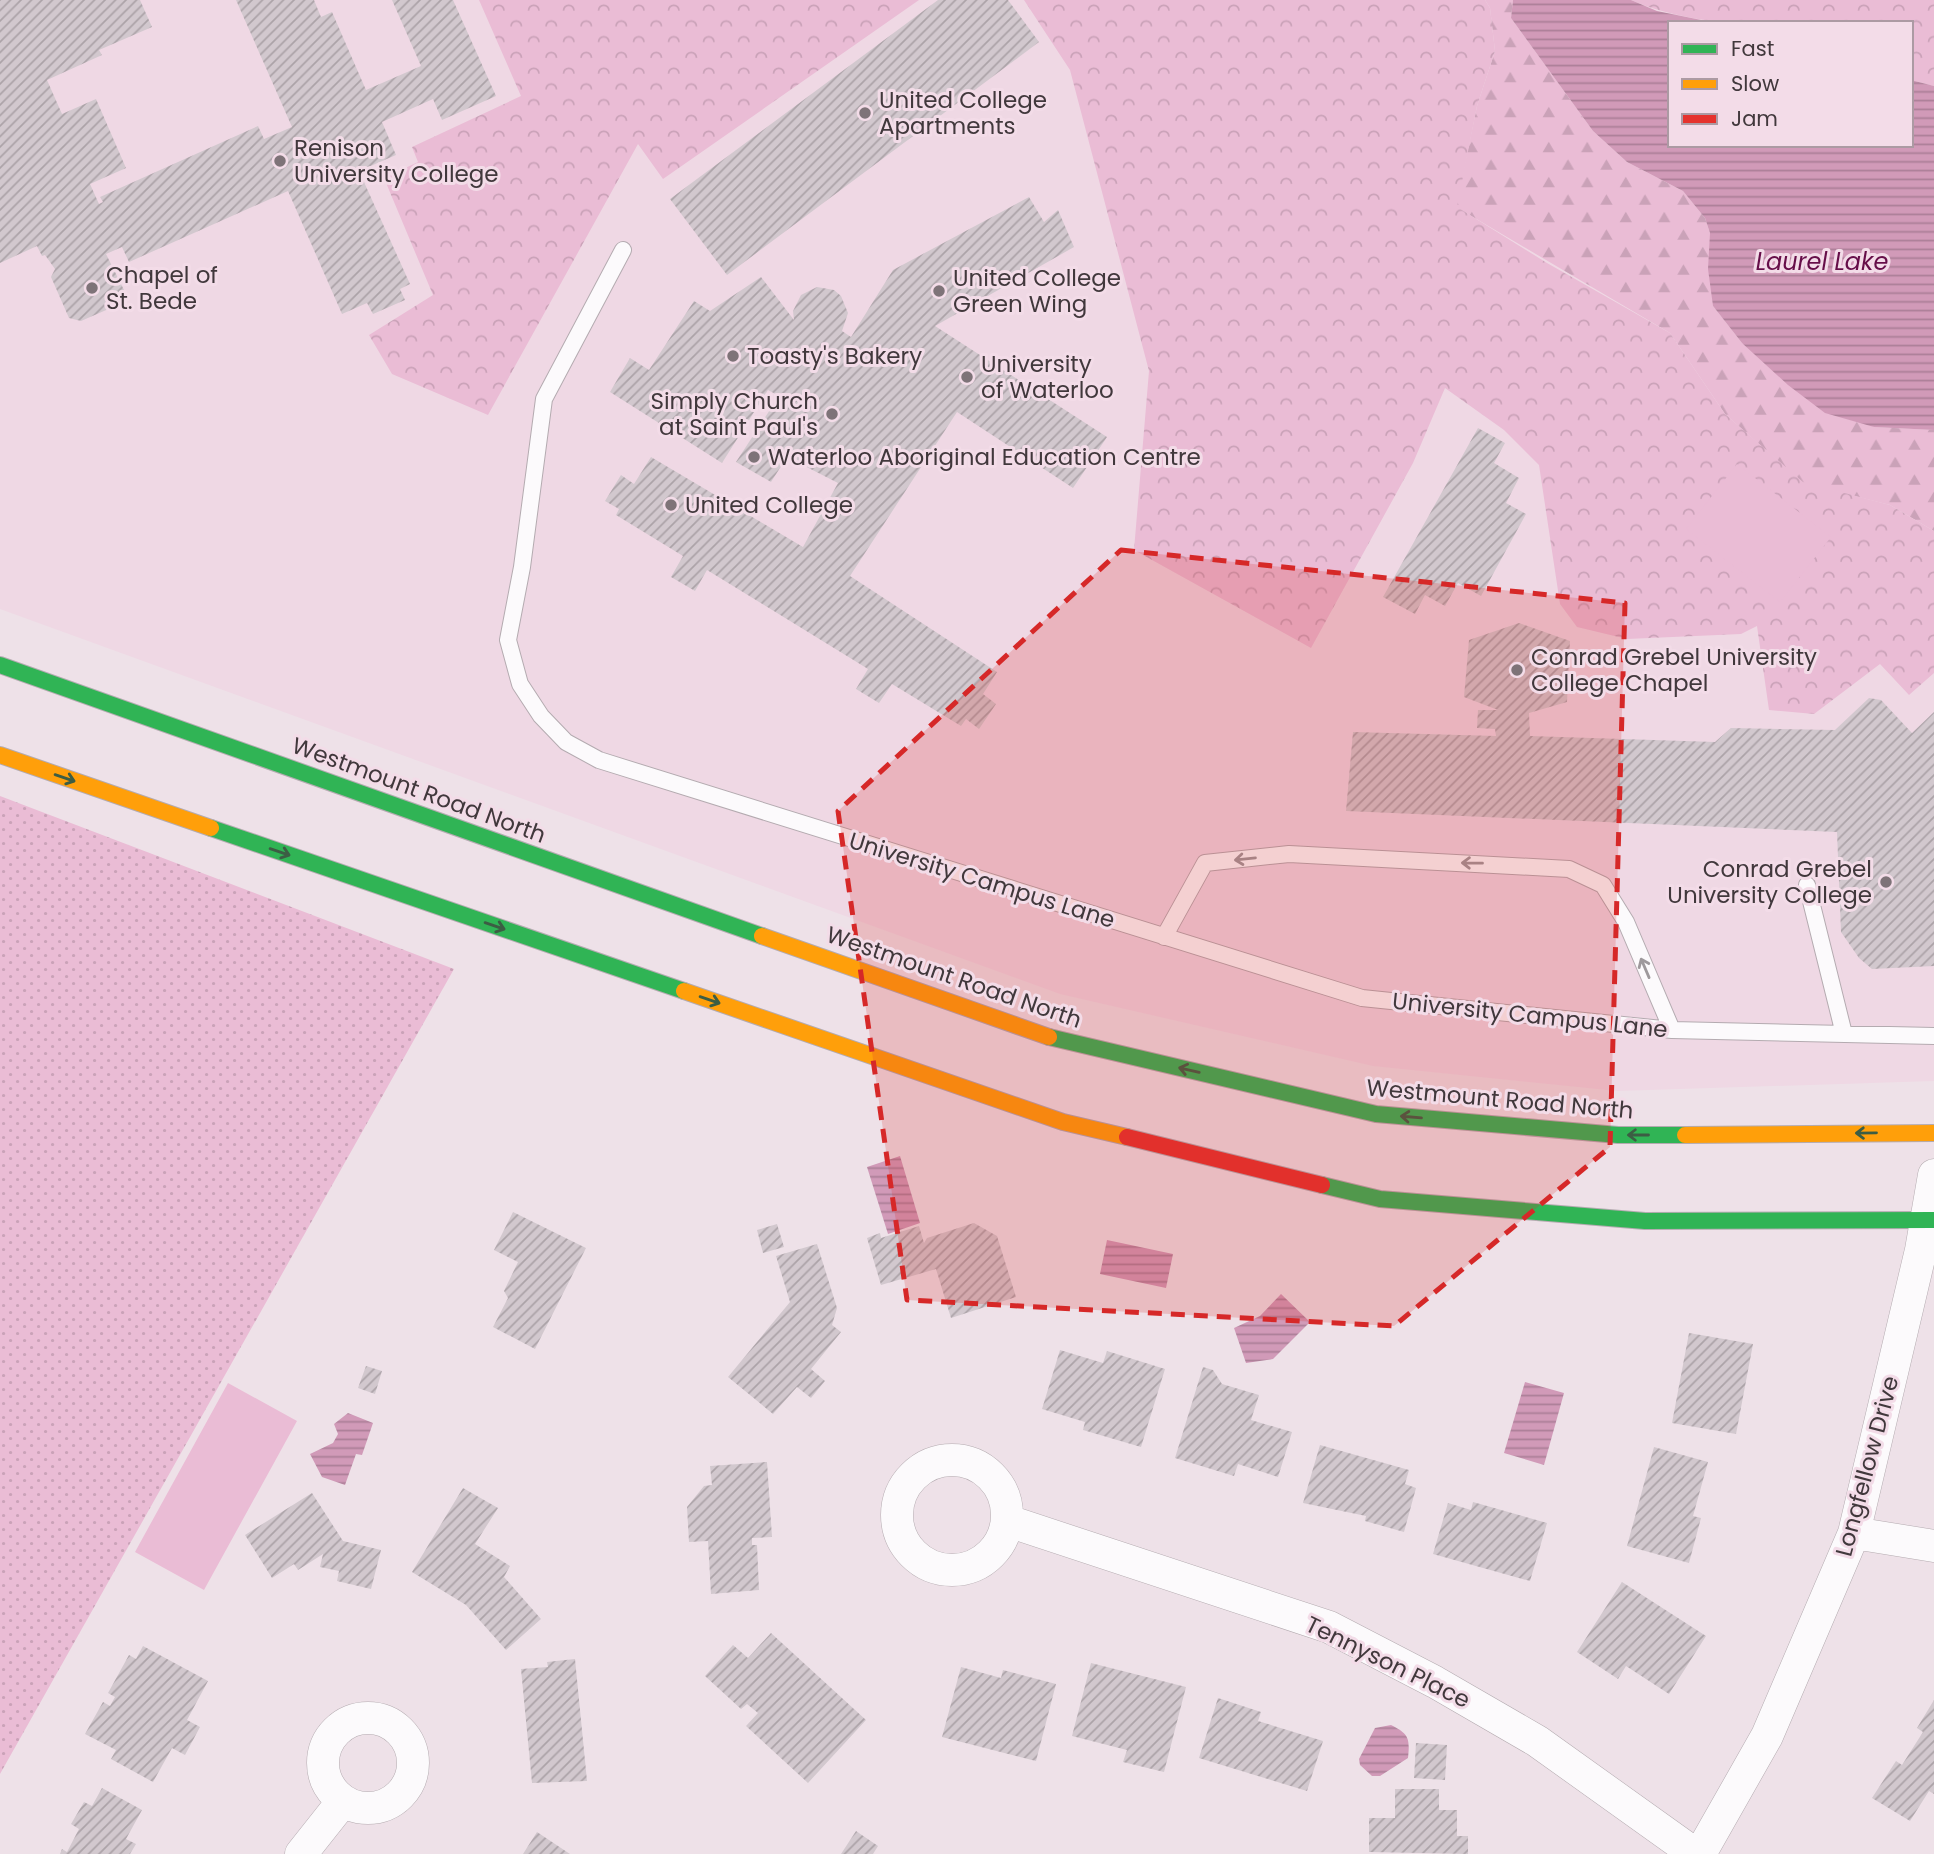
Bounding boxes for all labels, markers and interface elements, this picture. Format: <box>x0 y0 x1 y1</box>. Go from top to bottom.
legend <box>1668 21 1913 147</box>
text: Fast <box>1731 34 1774 63</box>
text: Slow <box>1731 69 1779 98</box>
place label: United College Apartments <box>879 84 1047 142</box>
text: Jam <box>1731 104 1778 133</box>
marker: United College Apartments <box>857 105 873 121</box>
place label: Renison University College <box>294 132 499 190</box>
marker: Renison University College <box>272 153 288 169</box>
water label: Laurel Lake <box>1756 245 1888 278</box>
place label: Chapel of St. Bede <box>106 259 218 317</box>
place label: United College Green Wing <box>953 262 1121 320</box>
marker: Chapel of St. Bede <box>84 280 100 296</box>
marker: United College Green Wing <box>931 283 947 299</box>
place label: Toasty's Bakery <box>747 340 922 372</box>
marker: Toasty's Bakery <box>725 348 741 364</box>
place label: University of Waterloo <box>981 348 1114 406</box>
marker: University of Waterloo <box>959 369 975 385</box>
place label: Simply Church at Saint Paul's <box>650 385 818 443</box>
marker: Simply Church at Saint Paul's <box>824 406 840 422</box>
place label: Waterloo Aboriginal Education Centre <box>768 441 1201 473</box>
marker: Waterloo Aboriginal Education Centre <box>746 449 762 465</box>
place label: United College <box>685 489 853 521</box>
marker: United College <box>663 497 679 513</box>
place label: Conrad Grebel University College Chapel <box>1531 641 1817 699</box>
marker: Conrad Grebel University College Chapel <box>1509 662 1525 678</box>
street label: Westmount Road North <box>288 729 550 851</box>
one-way arrow <box>53 773 75 785</box>
street label: University Campus Lane <box>845 824 1119 936</box>
one-way arrow <box>268 847 290 859</box>
one-way arrow <box>1234 853 1257 866</box>
place label: Conrad Grebel University College <box>1667 853 1872 911</box>
one-way arrow <box>1461 856 1484 870</box>
marker: Conrad Grebel University College <box>1878 874 1894 890</box>
street label: Westmount Road North <box>822 918 1086 1036</box>
one-way arrow <box>483 921 505 933</box>
one-way arrow <box>1637 958 1650 979</box>
street label: University Campus Lane <box>1391 985 1669 1045</box>
one-way arrow <box>698 995 720 1007</box>
one-way arrow <box>1178 1063 1201 1076</box>
street label: Westmount Road North <box>1365 1071 1635 1127</box>
one-way arrow <box>1401 1110 1423 1123</box>
one-way arrow <box>1855 1127 1878 1140</box>
one-way arrow <box>1627 1128 1650 1142</box>
street label: Longfellow Drive <box>1828 1372 1906 1560</box>
street label: Tennyson Place <box>1300 1608 1476 1716</box>

